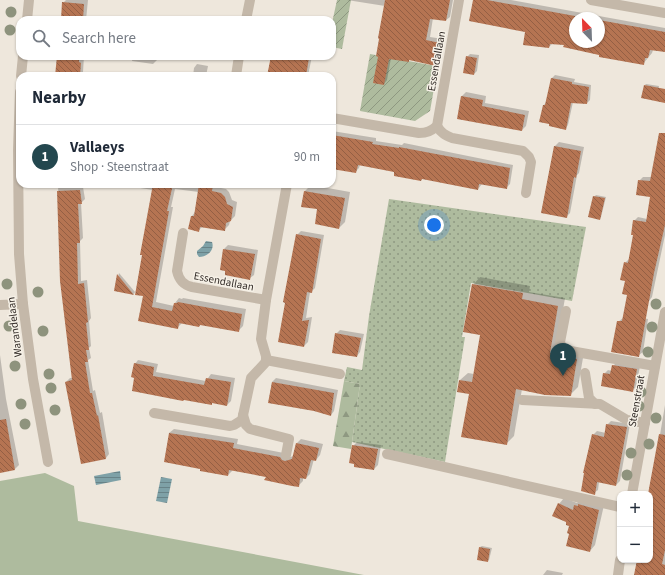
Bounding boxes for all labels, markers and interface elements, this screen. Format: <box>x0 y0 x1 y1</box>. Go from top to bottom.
north arrow <box>569 12 605 48</box>
search box <box>16 16 336 60</box>
icon: search <box>30 27 52 49</box>
text: Search here <box>62 28 136 49</box>
street label: Essendallaan <box>424 30 449 92</box>
text: Nearby <box>32 86 86 110</box>
text: Vallaeys <box>70 137 124 158</box>
text: 1 <box>42 148 48 166</box>
text: 90 m <box>294 148 320 166</box>
text: Shop · Steenstraat <box>70 158 169 176</box>
your location <box>424 215 444 235</box>
street label: Essendallaan <box>193 268 255 295</box>
street label: Warandelaan <box>3 296 26 358</box>
pin: 1 <box>550 343 576 376</box>
street label: Steenstraat <box>625 374 648 428</box>
map controls <box>617 491 653 563</box>
button: + <box>617 491 653 527</box>
button: − <box>617 527 653 563</box>

